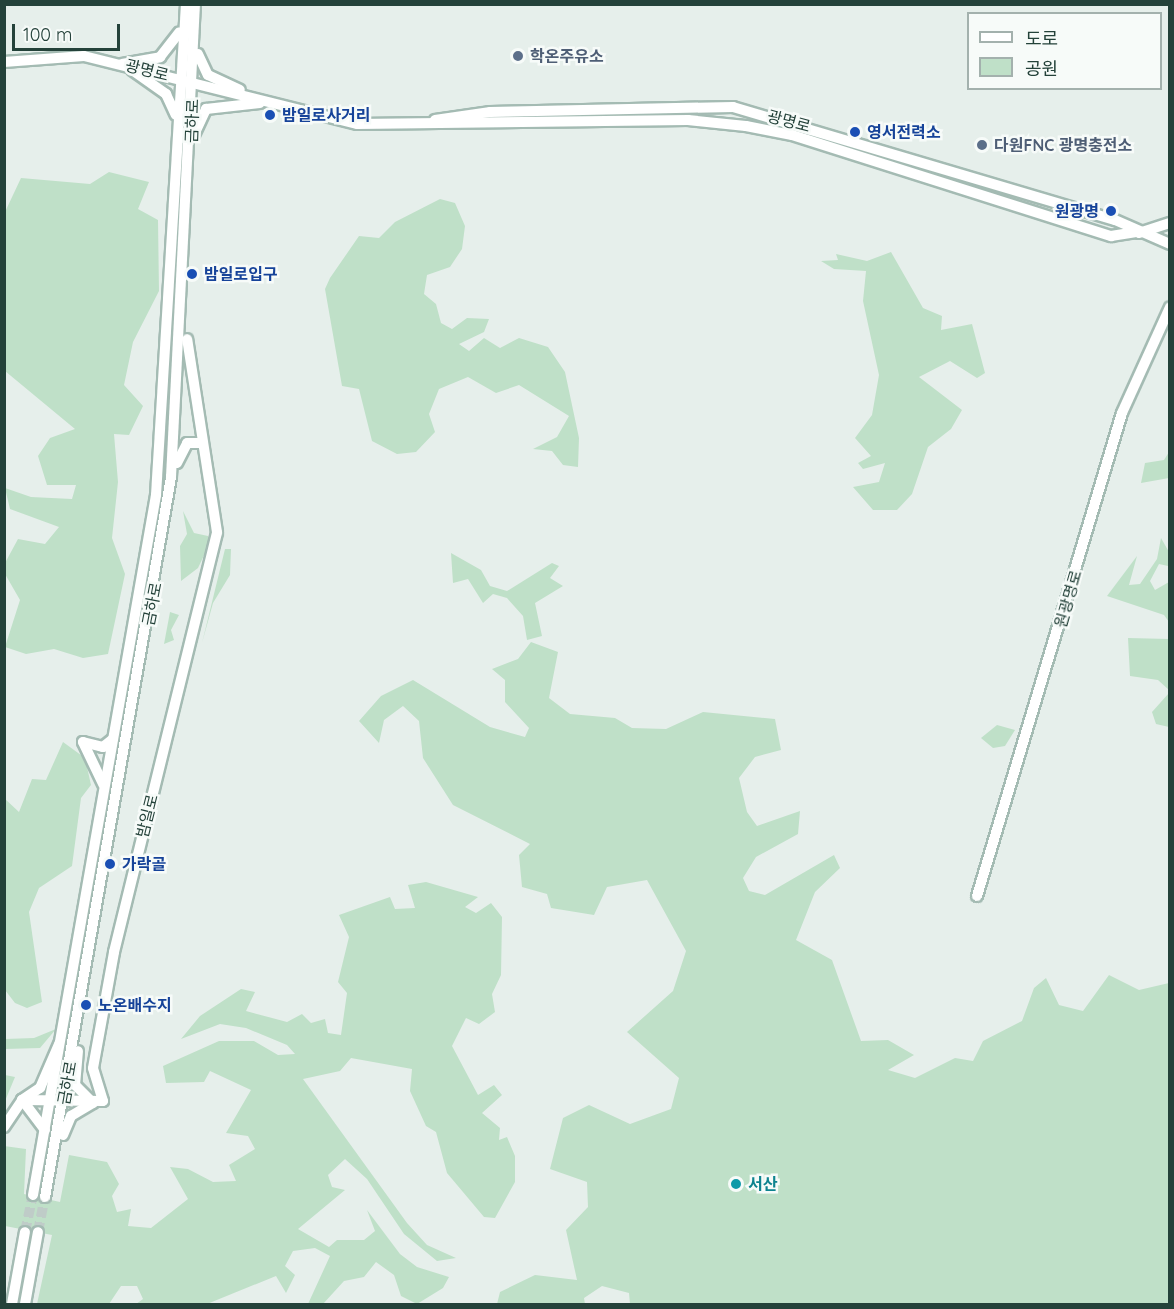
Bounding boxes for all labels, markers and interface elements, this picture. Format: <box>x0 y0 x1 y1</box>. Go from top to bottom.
scale bar <box>15 12 123 50</box>
legend <box>967 12 1162 90</box>
text: 100 m <box>23 23 72 46</box>
text: 도로 <box>1025 27 1058 50</box>
place label: 학온주유소 <box>530 46 604 66</box>
marker: 학온주유소 <box>511 49 525 63</box>
street label: 광명로 <box>123 55 171 85</box>
text: 공원 <box>1025 57 1058 80</box>
street label: 금하로 <box>182 99 202 143</box>
place label: 밤일로사거리 <box>282 105 370 125</box>
street label: 광명로 <box>765 106 813 136</box>
marker: 밤일로사거리 <box>263 108 277 122</box>
place label: 영서전력소 <box>867 122 941 142</box>
marker: 영서전력소 <box>848 125 862 139</box>
place label: 다원FNC 광명충전소 <box>994 135 1132 155</box>
marker: 다원FNC 광명충전소 <box>975 138 989 152</box>
place label: 원광명 <box>1055 201 1099 221</box>
marker: 원광명 <box>1104 204 1118 218</box>
place label: 밤일로입구 <box>204 264 278 284</box>
marker: 밤일로입구 <box>185 267 199 281</box>
street label: 원광명로 <box>1051 568 1085 630</box>
street label: 금하로 <box>138 580 166 628</box>
street label: 밤일로 <box>132 792 162 840</box>
place label: 가락골 <box>122 854 166 874</box>
marker: 가락골 <box>103 857 117 871</box>
place label: 노온배수지 <box>98 995 172 1015</box>
marker: 노온배수지 <box>79 998 93 1012</box>
street label: 금하로 <box>54 1060 80 1106</box>
place label: 서산 <box>748 1174 777 1194</box>
marker: 서산 <box>729 1177 743 1191</box>

